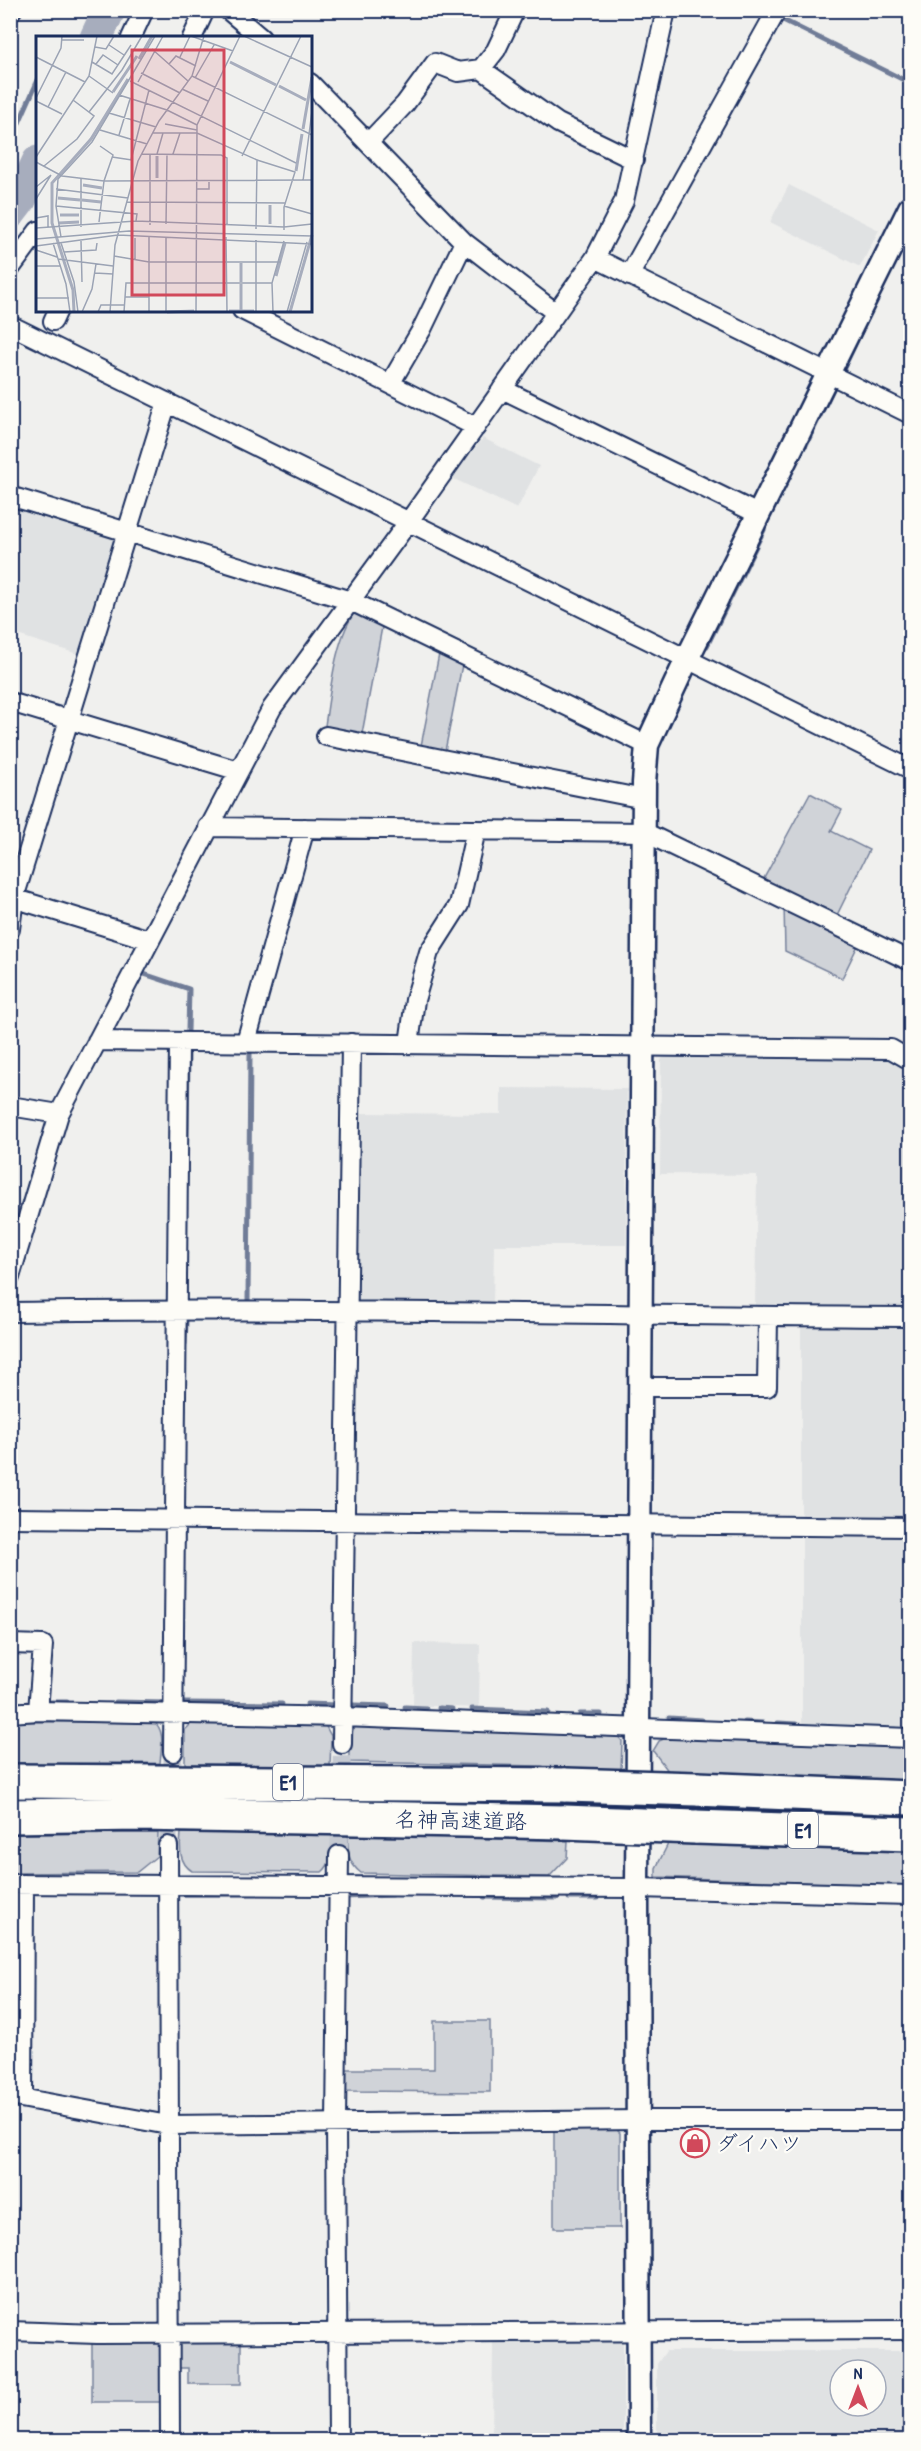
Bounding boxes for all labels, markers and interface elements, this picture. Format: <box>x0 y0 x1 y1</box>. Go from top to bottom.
inset map <box>36 36 312 312</box>
road number: E1 <box>273 1764 303 1800</box>
street label: 名神高速道路 <box>395 1804 527 1836</box>
road number: E1 <box>788 1812 818 1848</box>
shop icon: ダイハツ <box>679 2127 711 2159</box>
place label: ダイハツ <box>716 2128 802 2158</box>
north arrow <box>828 2358 888 2418</box>
text: N <box>854 2362 863 2384</box>

